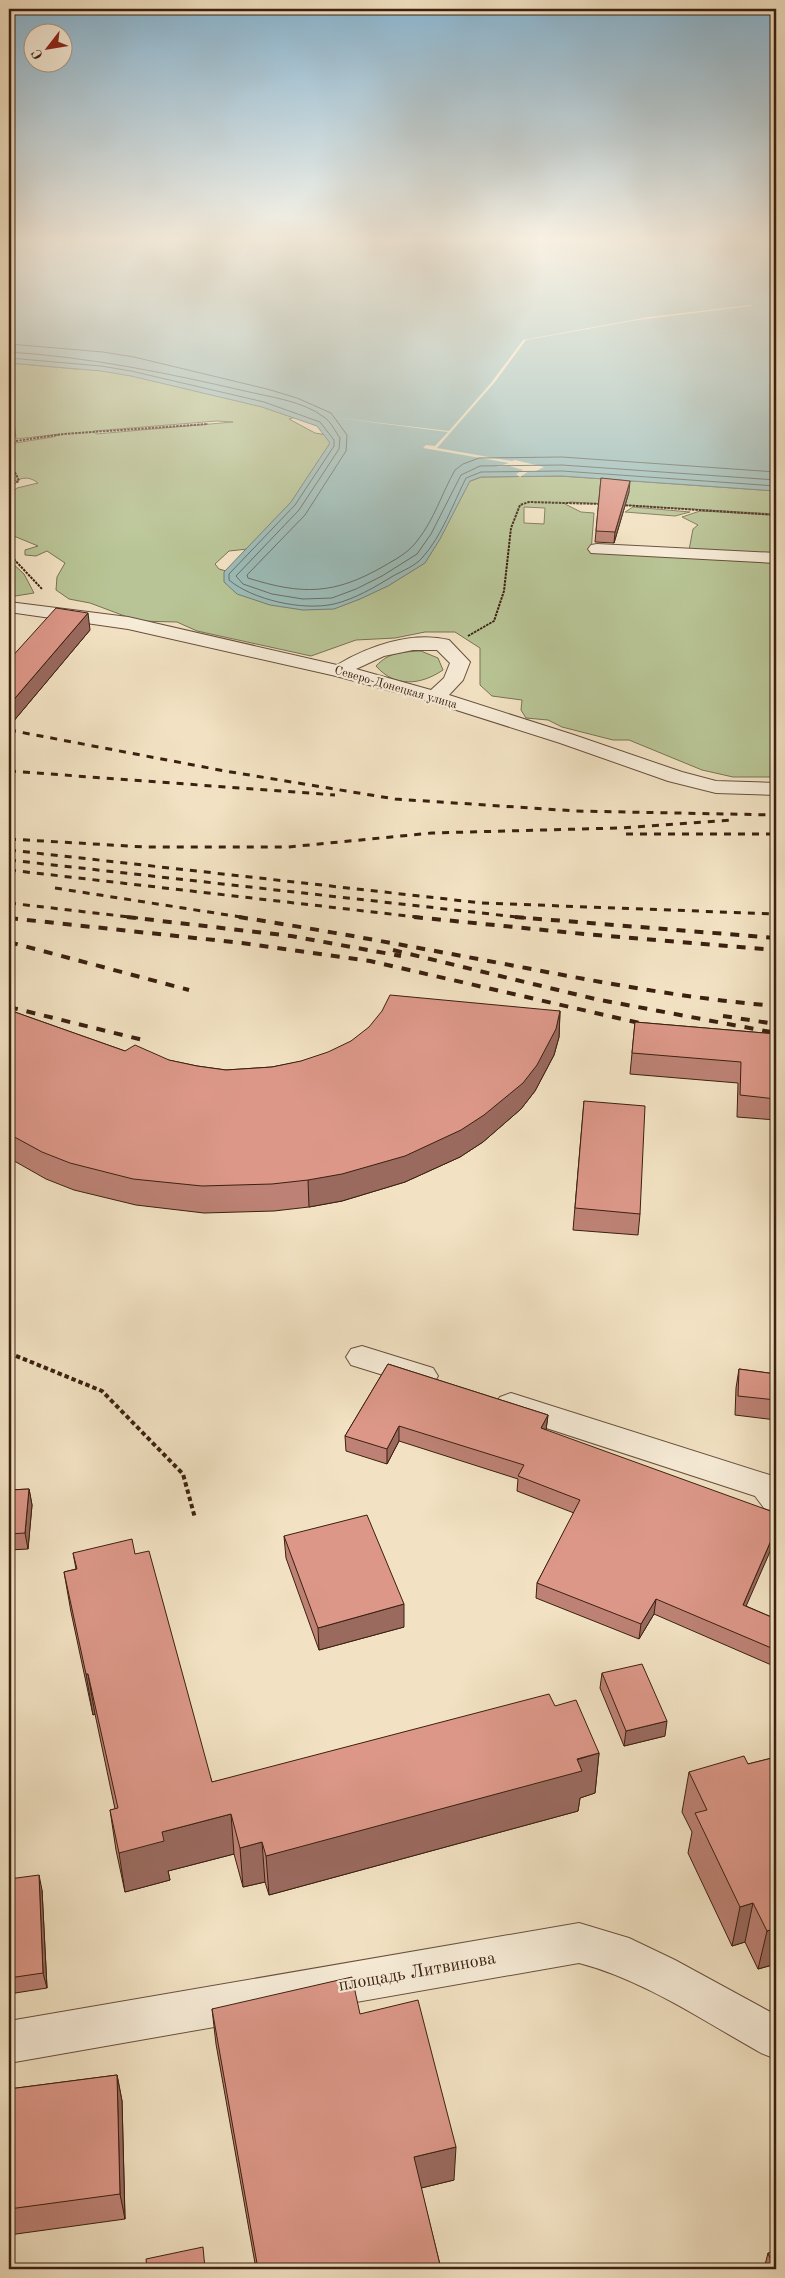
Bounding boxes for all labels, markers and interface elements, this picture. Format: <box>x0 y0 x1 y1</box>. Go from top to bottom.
north arrow <box>22 22 72 72</box>
text: С <box>29 47 46 62</box>
street label: Северо-Донецкая улица <box>333 665 459 711</box>
street label: площадь Литвинова <box>337 1949 497 1995</box>

